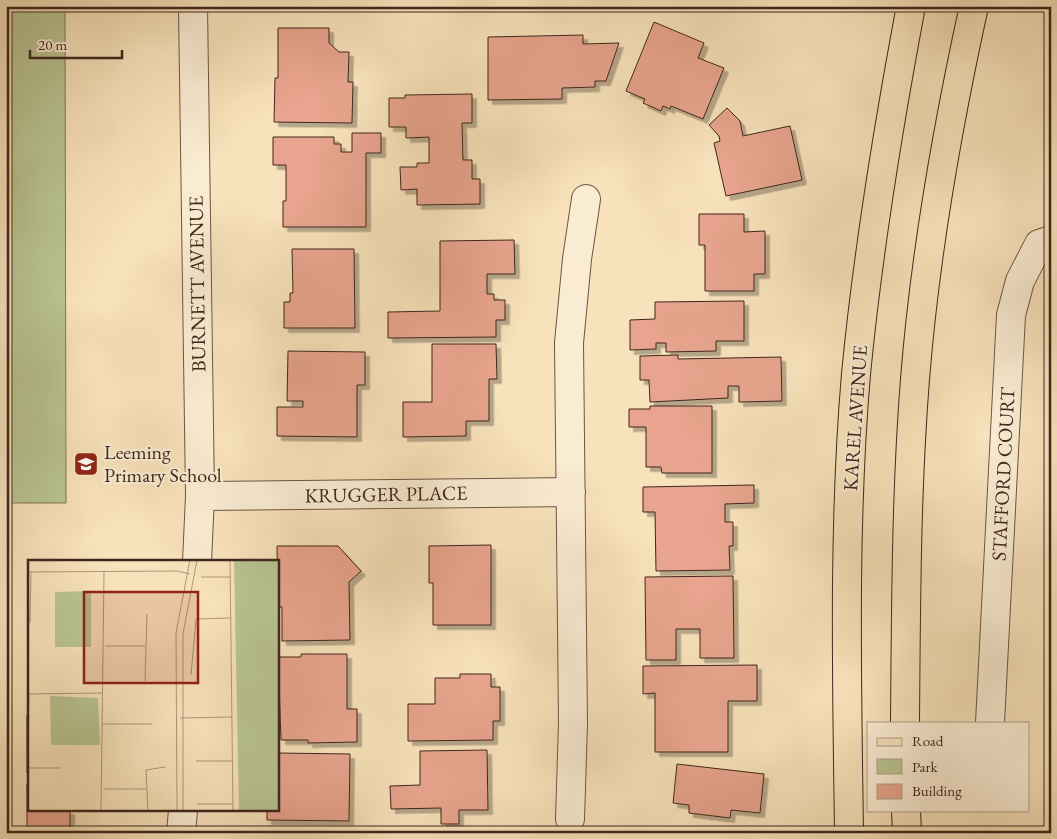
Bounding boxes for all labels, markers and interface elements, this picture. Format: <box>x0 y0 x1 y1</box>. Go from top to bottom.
scale bar <box>30 28 122 60</box>
text: 20 m <box>38 35 67 54</box>
street label: BURNETT AVENUE <box>182 196 212 372</box>
street label: KAREL AVENUE <box>837 344 873 492</box>
street label: STAFFORD COURT <box>985 386 1021 561</box>
place label: Leeming Primary School <box>104 439 222 488</box>
school or university icon: Leeming Primary School <box>73 451 99 477</box>
street label: KRUGGER PLACE <box>304 480 468 508</box>
inset map <box>28 560 279 812</box>
legend <box>867 722 1030 812</box>
text: Road <box>912 731 944 750</box>
text: Park <box>912 757 939 776</box>
text: Building <box>912 781 962 800</box>

